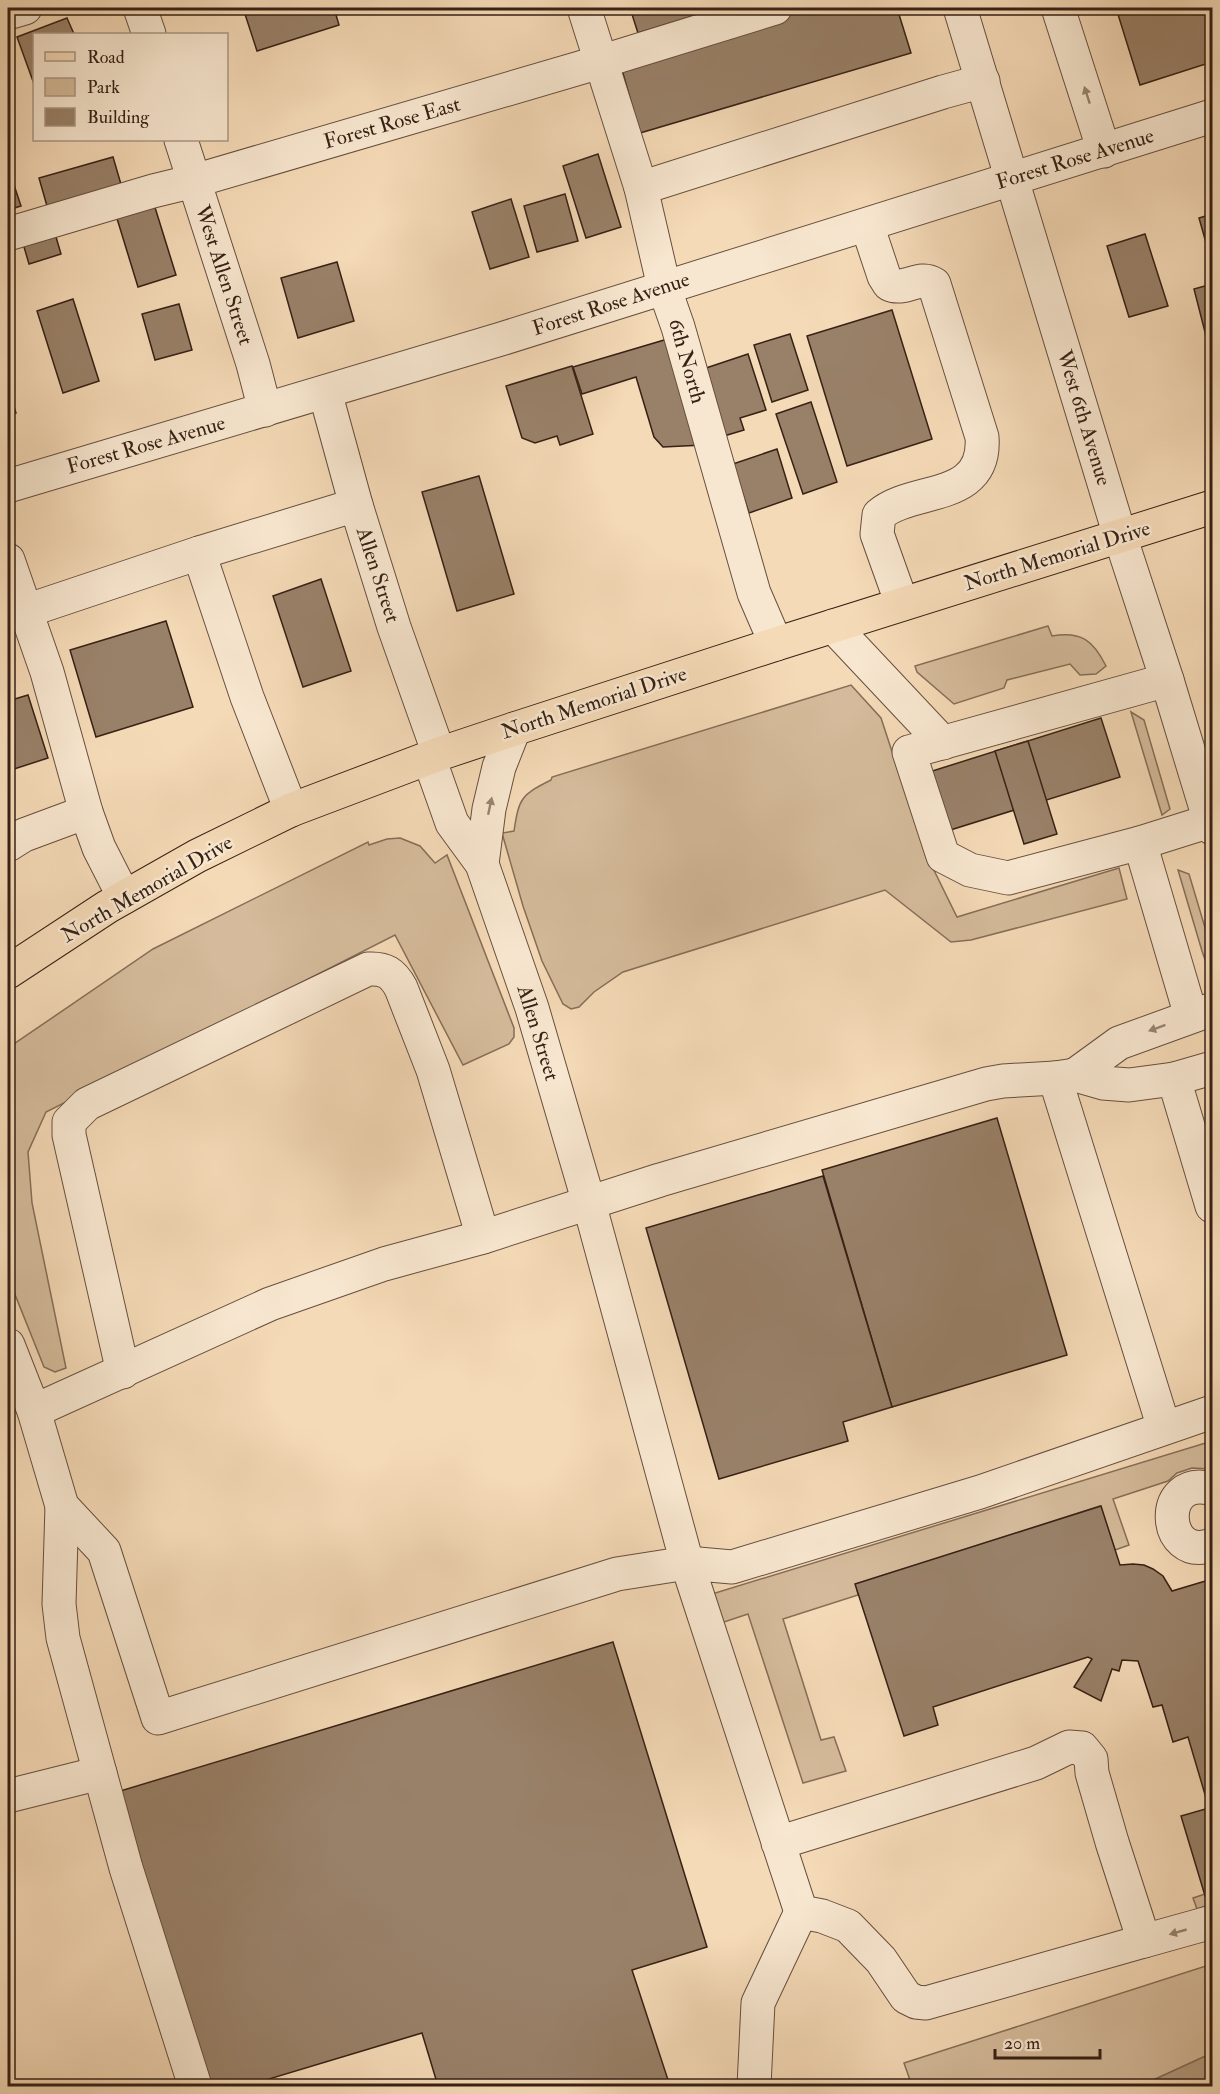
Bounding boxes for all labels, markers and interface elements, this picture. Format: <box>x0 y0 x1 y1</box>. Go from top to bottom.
legend <box>33 33 228 141</box>
text: Road <box>87 46 125 69</box>
text: Park <box>87 76 120 99</box>
one-way arrow <box>1081 86 1091 104</box>
street label: Forest Rose East <box>321 91 464 155</box>
text: Building <box>87 106 150 129</box>
street label: Forest Rose Avenue <box>993 122 1158 196</box>
street label: West Allen Street <box>188 201 259 348</box>
street label: Forest Rose Avenue <box>529 266 693 342</box>
street label: 6th North <box>662 316 712 406</box>
street label: West 6th Avenue <box>1050 346 1117 489</box>
street label: Forest Rose Avenue <box>64 409 229 481</box>
street label: North Memorial Drive <box>961 515 1154 597</box>
street label: Allen Street <box>350 523 406 626</box>
street label: North Memorial Drive <box>498 660 690 746</box>
one-way arrow <box>486 796 495 815</box>
street label: North Memorial Drive <box>56 829 238 949</box>
street label: Allen Street <box>510 981 565 1084</box>
one-way arrow <box>1148 1024 1166 1034</box>
one-way arrow <box>1169 1927 1187 1937</box>
scale bar <box>995 2022 1100 2060</box>
text: 20 m <box>1004 2032 1040 2055</box>

